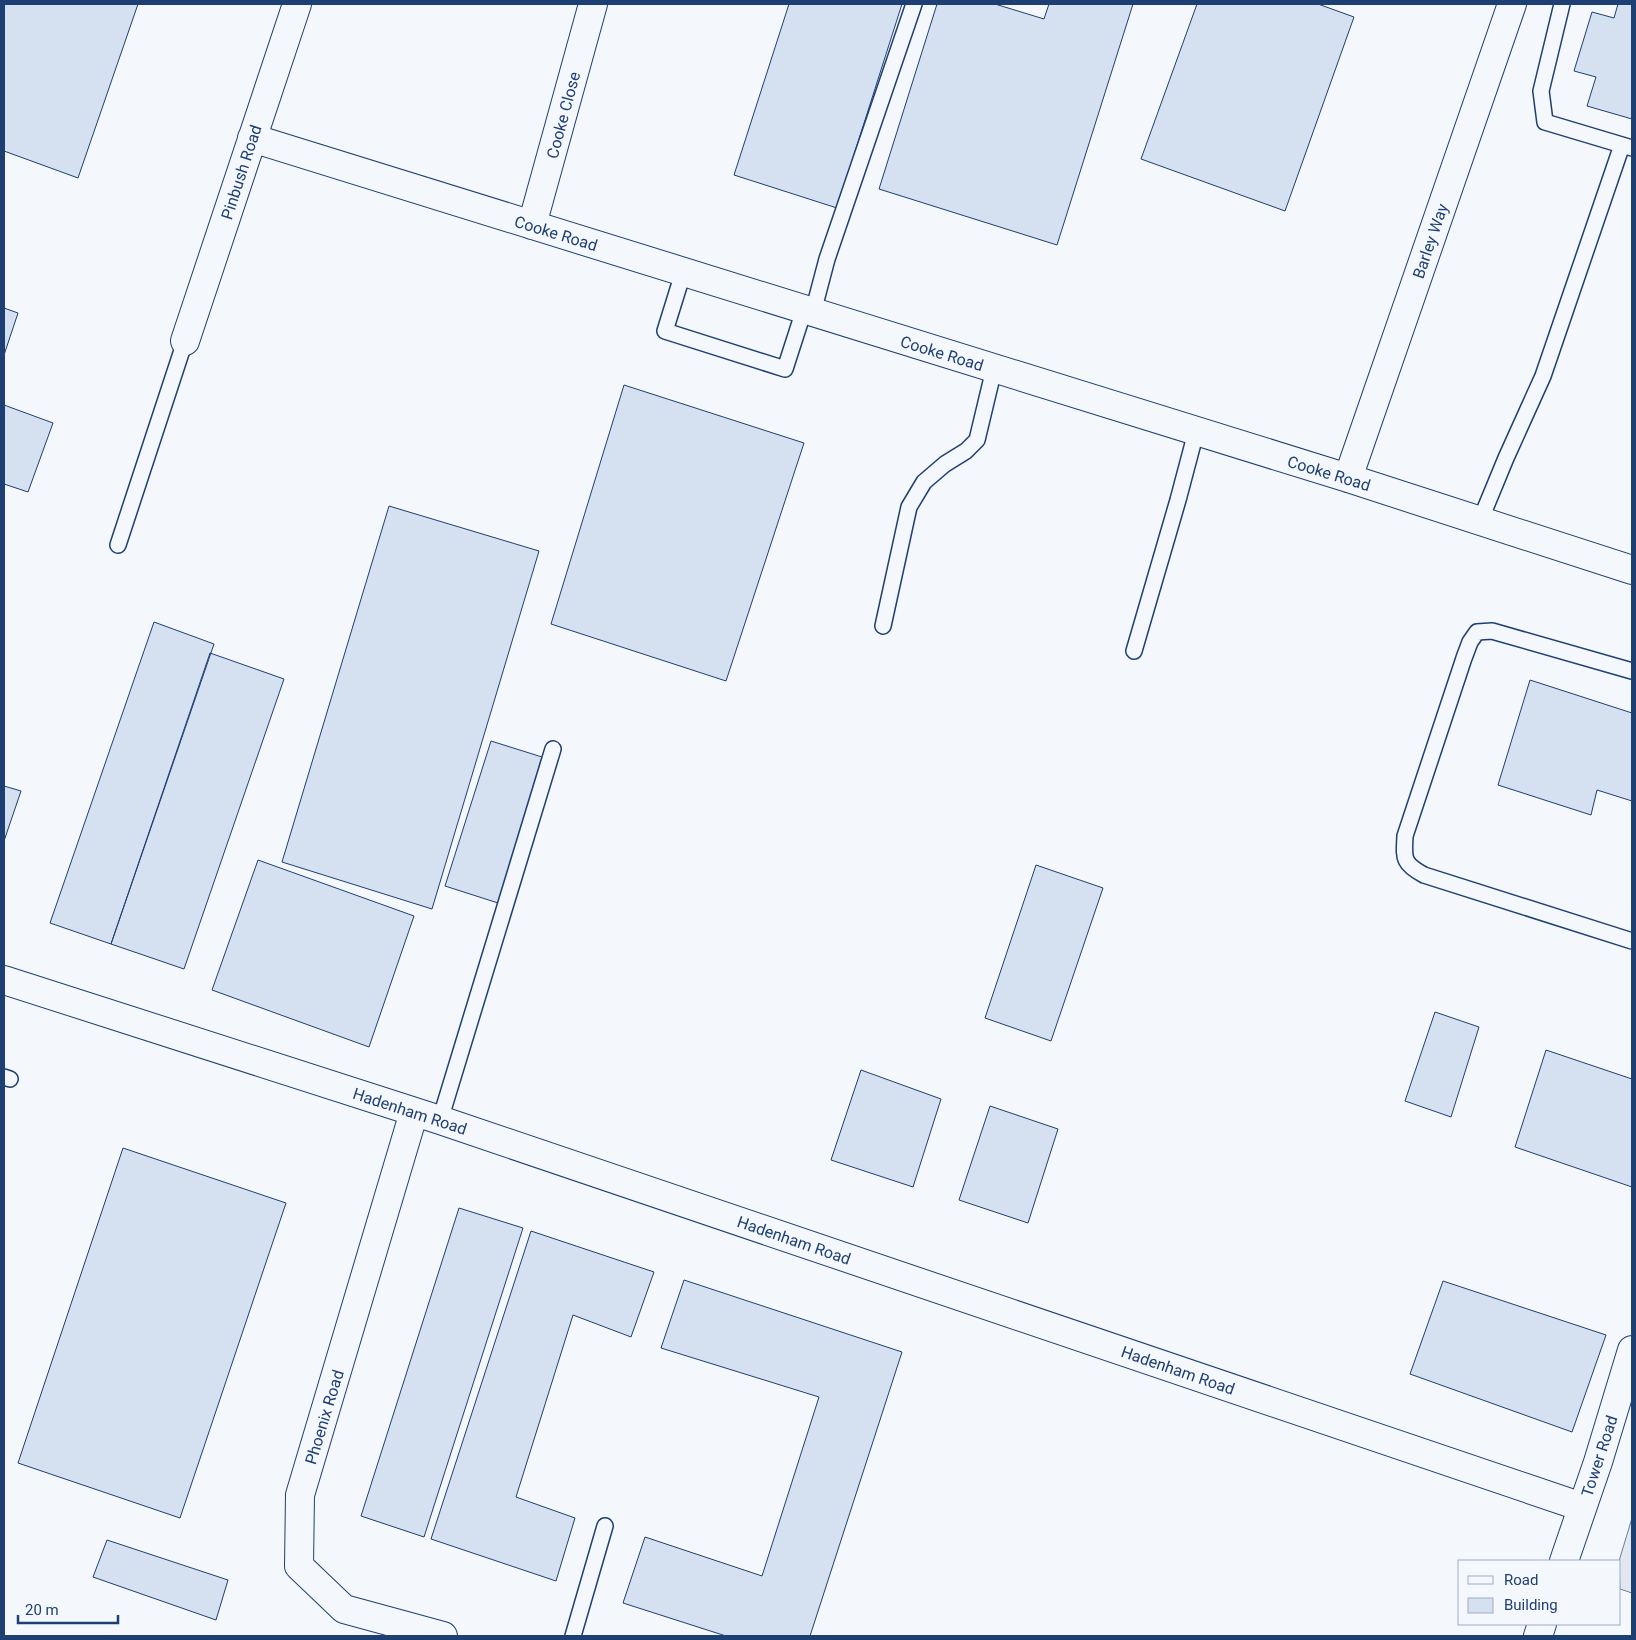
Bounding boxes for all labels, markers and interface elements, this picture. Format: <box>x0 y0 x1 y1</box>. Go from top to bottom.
street label: Cooke Close <box>543 70 584 161</box>
street label: Pinbush Road <box>217 122 266 222</box>
street label: Barley Way <box>1409 201 1452 281</box>
street label: Cooke Road <box>512 212 600 255</box>
street label: Cooke Road <box>898 332 986 375</box>
street label: Cooke Road <box>1285 452 1373 495</box>
street label: Hadenham Road <box>350 1084 469 1139</box>
street label: Hadenham Road <box>735 1212 853 1269</box>
street label: Hadenham Road <box>1119 1342 1237 1399</box>
street label: Phoenix Road <box>301 1368 348 1467</box>
street label: Tower Road <box>1577 1413 1622 1499</box>
legend <box>1458 1560 1621 1625</box>
text: Road <box>1504 1571 1538 1589</box>
scale bar <box>18 1592 118 1624</box>
text: Building <box>1504 1596 1558 1614</box>
text: 20 m <box>25 1601 59 1619</box>

